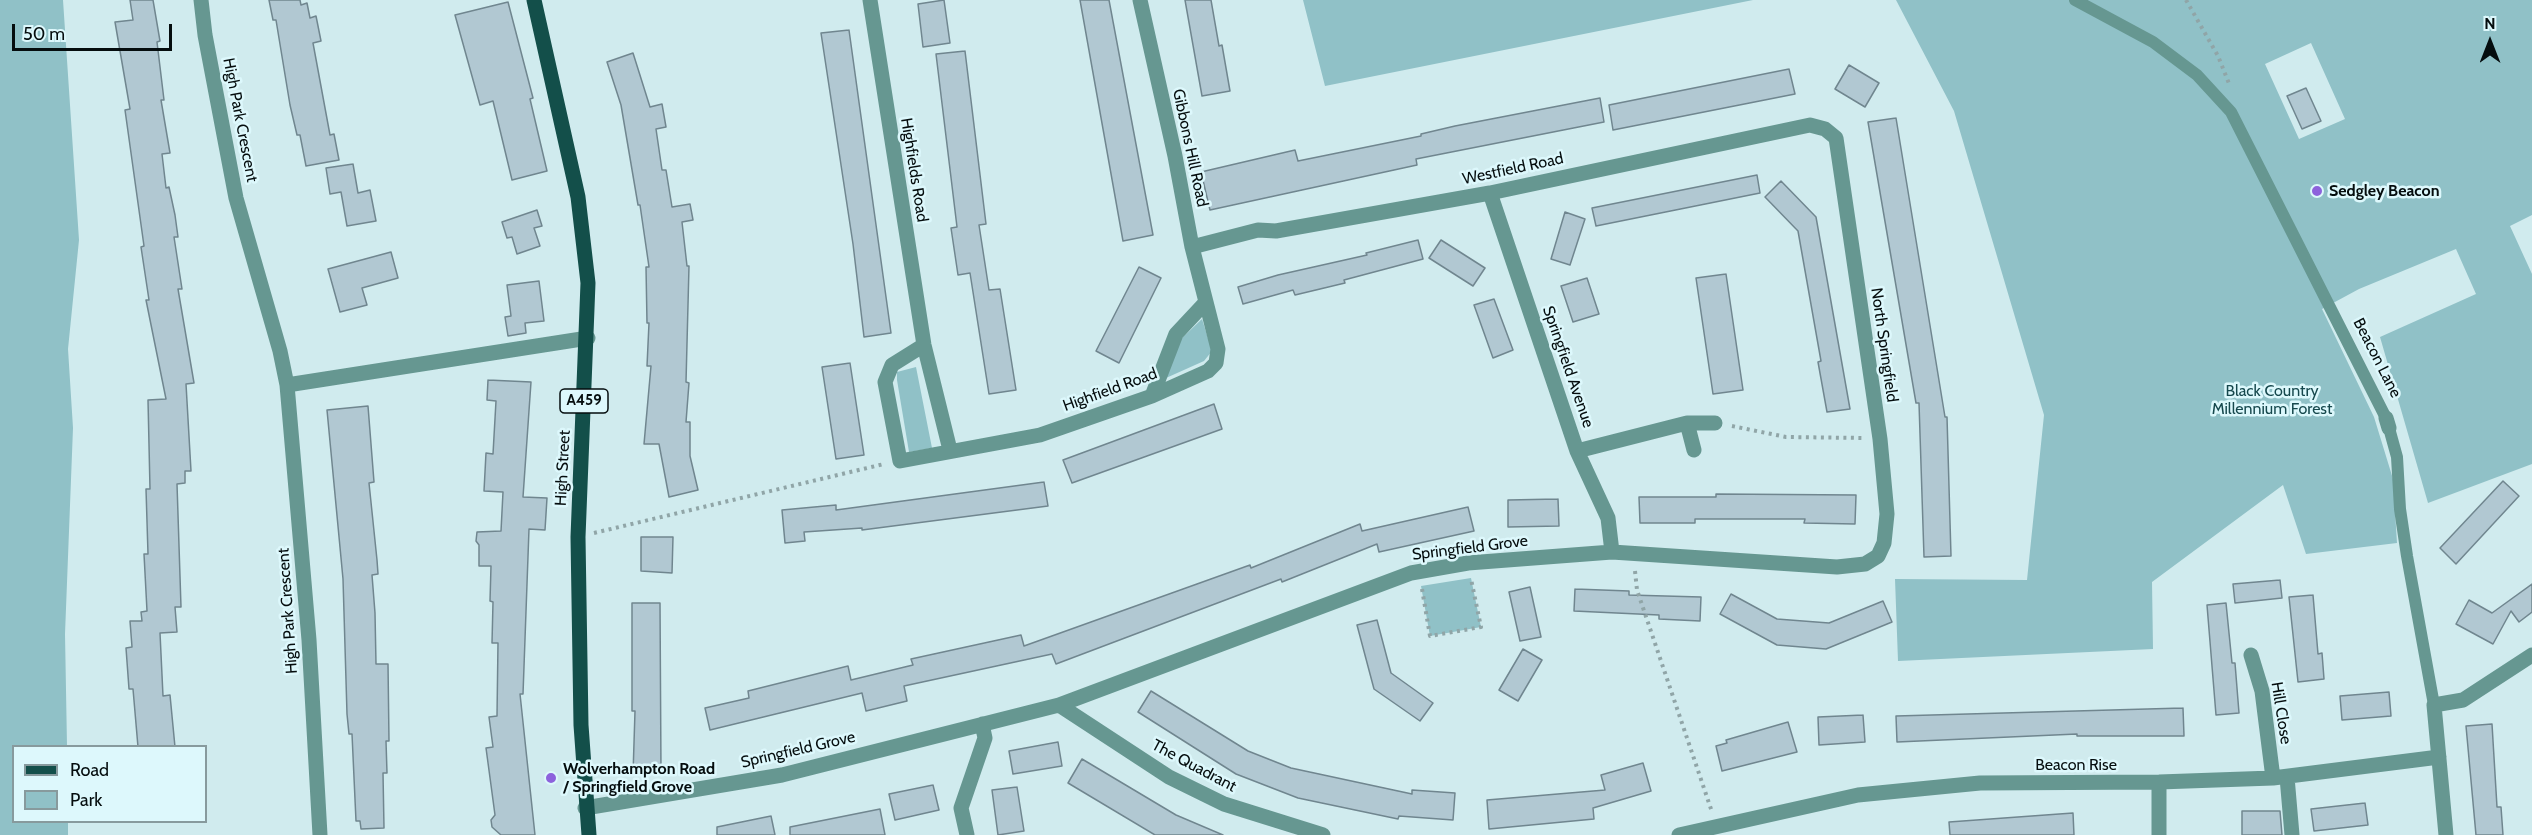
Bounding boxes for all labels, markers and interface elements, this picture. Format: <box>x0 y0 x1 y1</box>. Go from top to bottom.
scale bar <box>15 12 176 50</box>
north arrow <box>2460 12 2520 72</box>
text: N <box>2484 14 2496 33</box>
text: 50 m <box>23 23 65 45</box>
street label: High Park Crescent <box>219 56 261 184</box>
street label: Gibbons Hill Road <box>1168 87 1212 209</box>
street label: Highfields Road <box>896 116 932 224</box>
street label: Westfield Road <box>1461 149 1565 189</box>
place label: Sedgley Beacon <box>2329 181 2440 201</box>
marker: Sedgley Beacon <box>2310 184 2324 198</box>
street label: North Springfield <box>1866 286 1902 404</box>
street label: Springfield Avenue <box>1538 304 1598 430</box>
street label: Beacon Lane <box>2349 315 2405 401</box>
street label: Highfield Road <box>1060 364 1160 416</box>
park label: Black Country Millennium Forest <box>2212 381 2332 419</box>
road number: A459 <box>560 389 608 413</box>
street label: High Street <box>551 430 575 506</box>
street label: Springfield Grove <box>1411 531 1529 565</box>
street label: High Park Crescent <box>274 547 302 675</box>
street label: Hill Close <box>2267 680 2295 746</box>
street label: Springfield Grove <box>739 728 857 772</box>
street label: The Quadrant <box>1148 736 1240 796</box>
legend <box>12 745 207 823</box>
street label: Beacon Rise <box>2035 755 2117 775</box>
text: Road <box>70 759 109 781</box>
place label: Wolverhampton Road / Springfield Grove <box>563 759 715 797</box>
marker: Wolverhampton Road / Springfield Grove <box>544 771 558 785</box>
text: Park <box>70 789 102 811</box>

